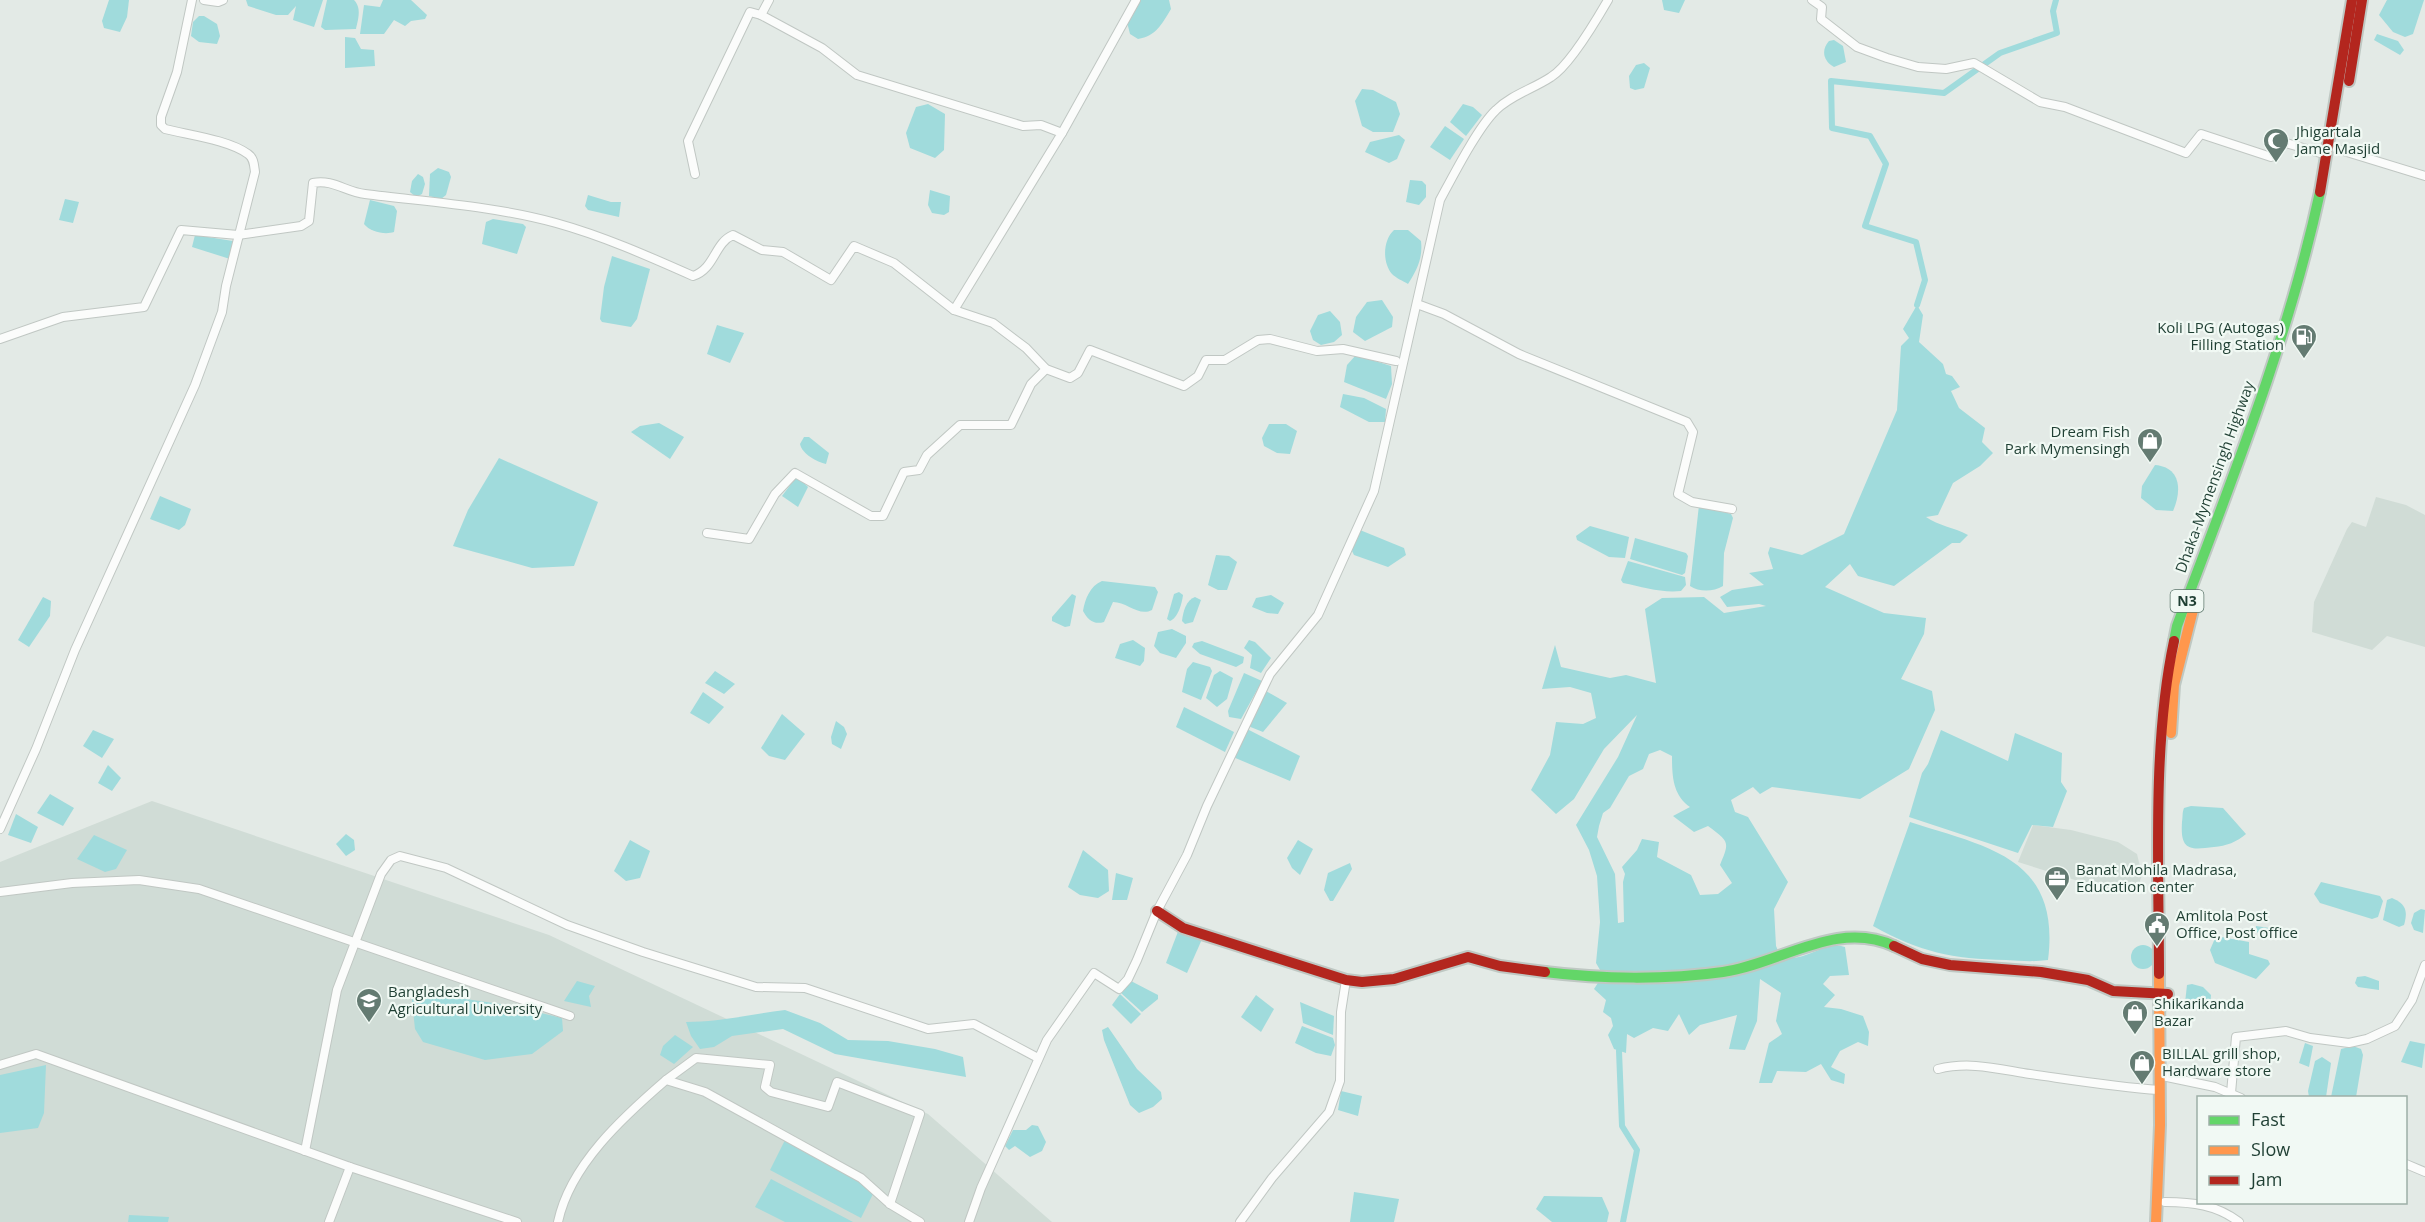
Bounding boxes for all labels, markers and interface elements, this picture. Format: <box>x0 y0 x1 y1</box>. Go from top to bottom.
place label: Jhigartala Jame Masjid <box>2294 121 2380 158</box>
mosque icon: Jhigartala Jame Masjid <box>2261 126 2291 164</box>
place label: Koli LPG (Autogas) Filling Station <box>2157 317 2284 354</box>
fuel station icon: Koli LPG (Autogas) Filling Station <box>2289 322 2319 360</box>
street label: Dhaka-Mymensingh Highway <box>2170 377 2258 575</box>
place label: Dream Fish Park Mymensingh <box>2005 421 2130 458</box>
shop icon: Dream Fish Park Mymensingh <box>2135 426 2165 464</box>
road number: N3 <box>2170 590 2204 612</box>
place label: Banat Mohila Madrasa, Education center <box>2076 859 2237 896</box>
office icon: Banat Mohila Madrasa, Education center <box>2042 864 2072 902</box>
place label: Amlitola Post Office, Post office <box>2176 905 2298 942</box>
public building icon: Amlitola Post Office, Post office <box>2142 910 2172 948</box>
place label: Bangladesh Agricultural University <box>388 981 543 1018</box>
school or university icon: Bangladesh Agricultural University <box>354 986 384 1024</box>
place label: Shikarikanda Bazar <box>2154 993 2244 1030</box>
shop icon: Shikarikanda Bazar <box>2120 998 2150 1036</box>
place label: BILLAL grill shop, Hardware store <box>2162 1043 2281 1080</box>
shop icon: BILLAL grill shop, Hardware store <box>2127 1048 2157 1086</box>
legend <box>2197 1096 2407 1204</box>
text: Fast <box>2251 1107 2285 1131</box>
text: Slow <box>2251 1137 2290 1161</box>
text: Jam <box>2249 1167 2283 1191</box>

